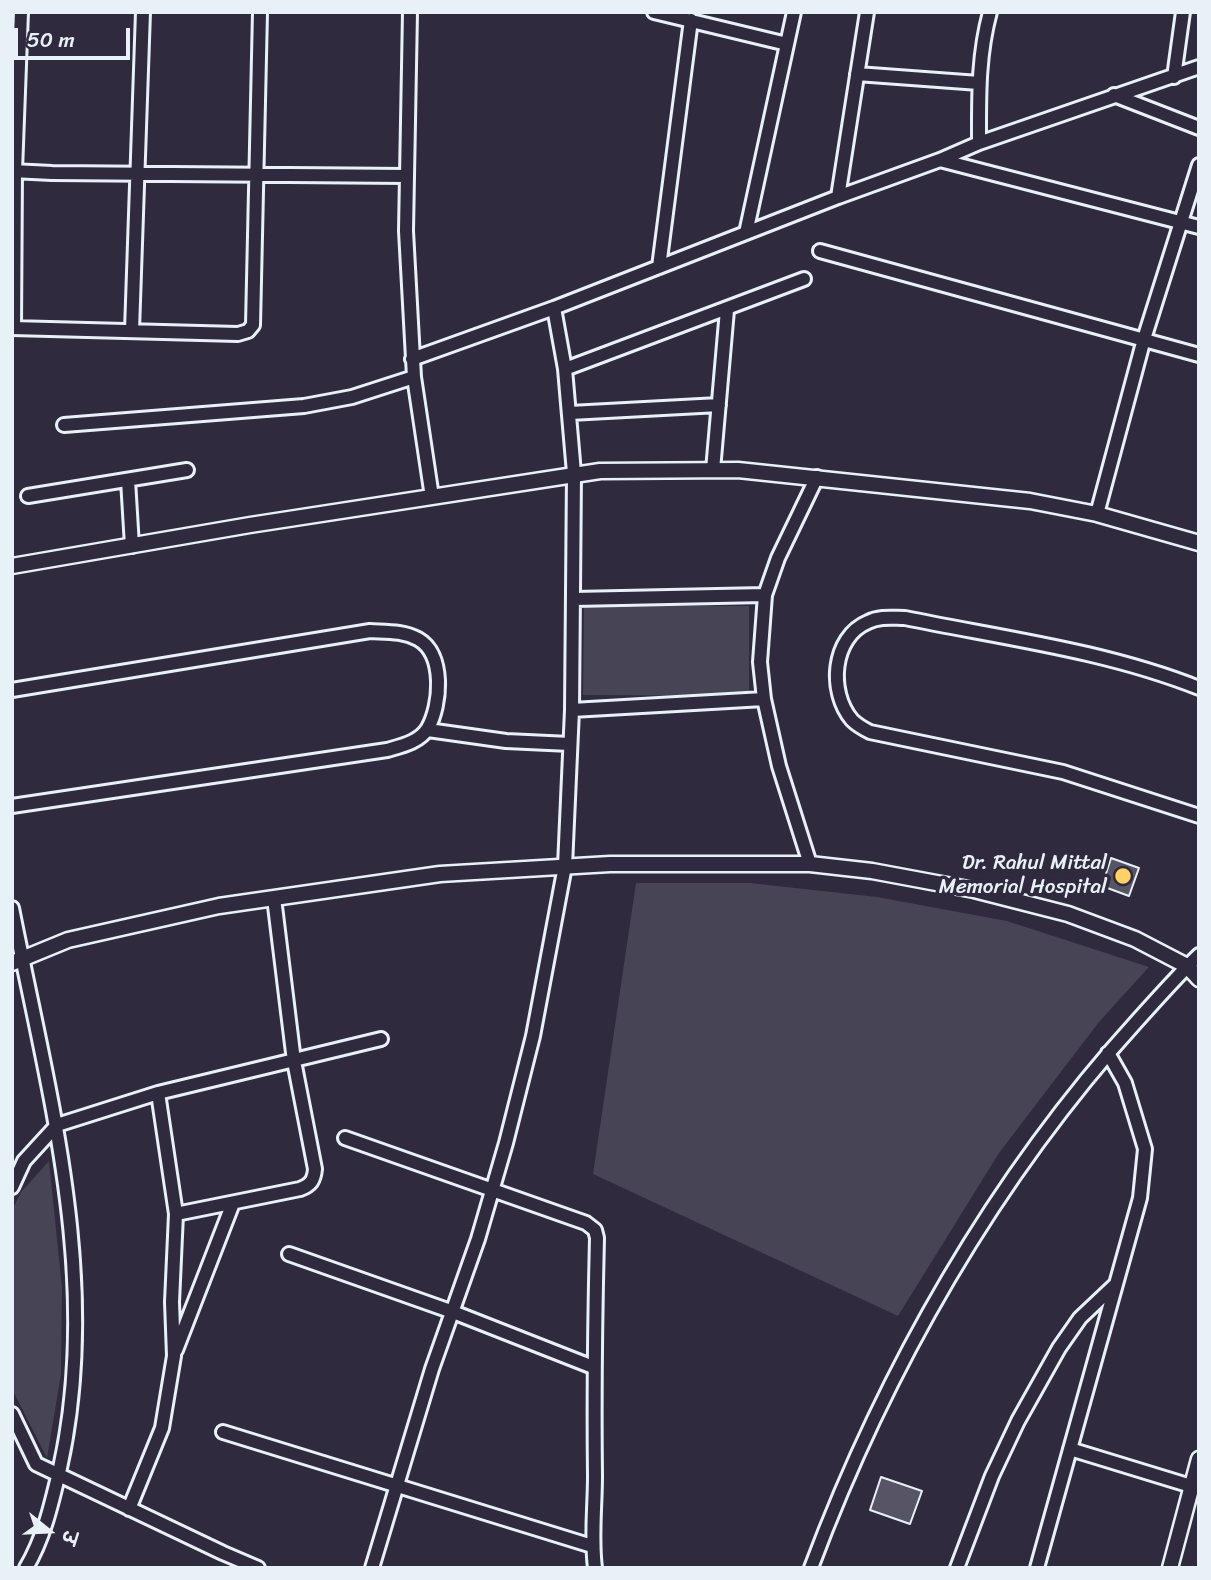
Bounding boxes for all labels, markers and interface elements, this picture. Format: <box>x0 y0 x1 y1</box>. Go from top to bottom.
scale bar <box>18 14 133 58</box>
text: 50 m <box>27 21 75 59</box>
place label: Dr. Rahul Mittal Memorial Hospital <box>939 851 1107 901</box>
marker: Dr. Rahul Mittal Memorial Hospital <box>1113 866 1133 886</box>
north arrow <box>14 1496 84 1566</box>
text: उ <box>52 1527 87 1549</box>

